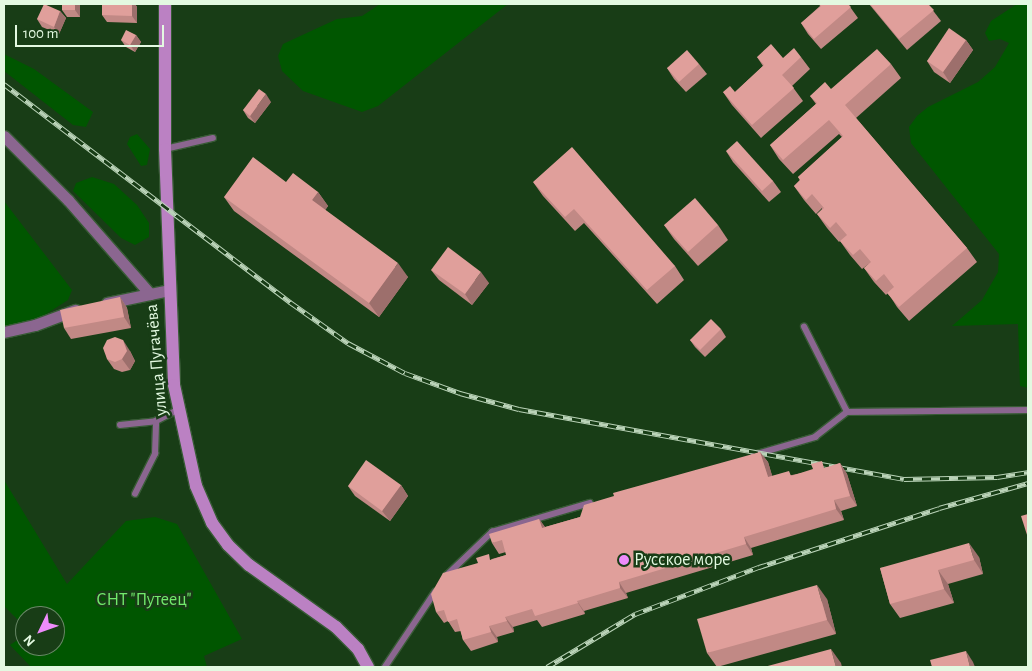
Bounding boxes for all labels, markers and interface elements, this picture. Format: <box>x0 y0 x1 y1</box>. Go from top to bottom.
scale bar <box>18 15 166 47</box>
text: 100 m <box>23 26 58 41</box>
street label: улица Пугачёва <box>141 303 173 417</box>
place label: Русское море <box>634 549 731 571</box>
marker: Русское море <box>618 554 630 566</box>
park label: СНТ "Путеец" <box>96 589 192 611</box>
north arrow <box>15 606 65 656</box>
text: N <box>21 632 38 649</box>

